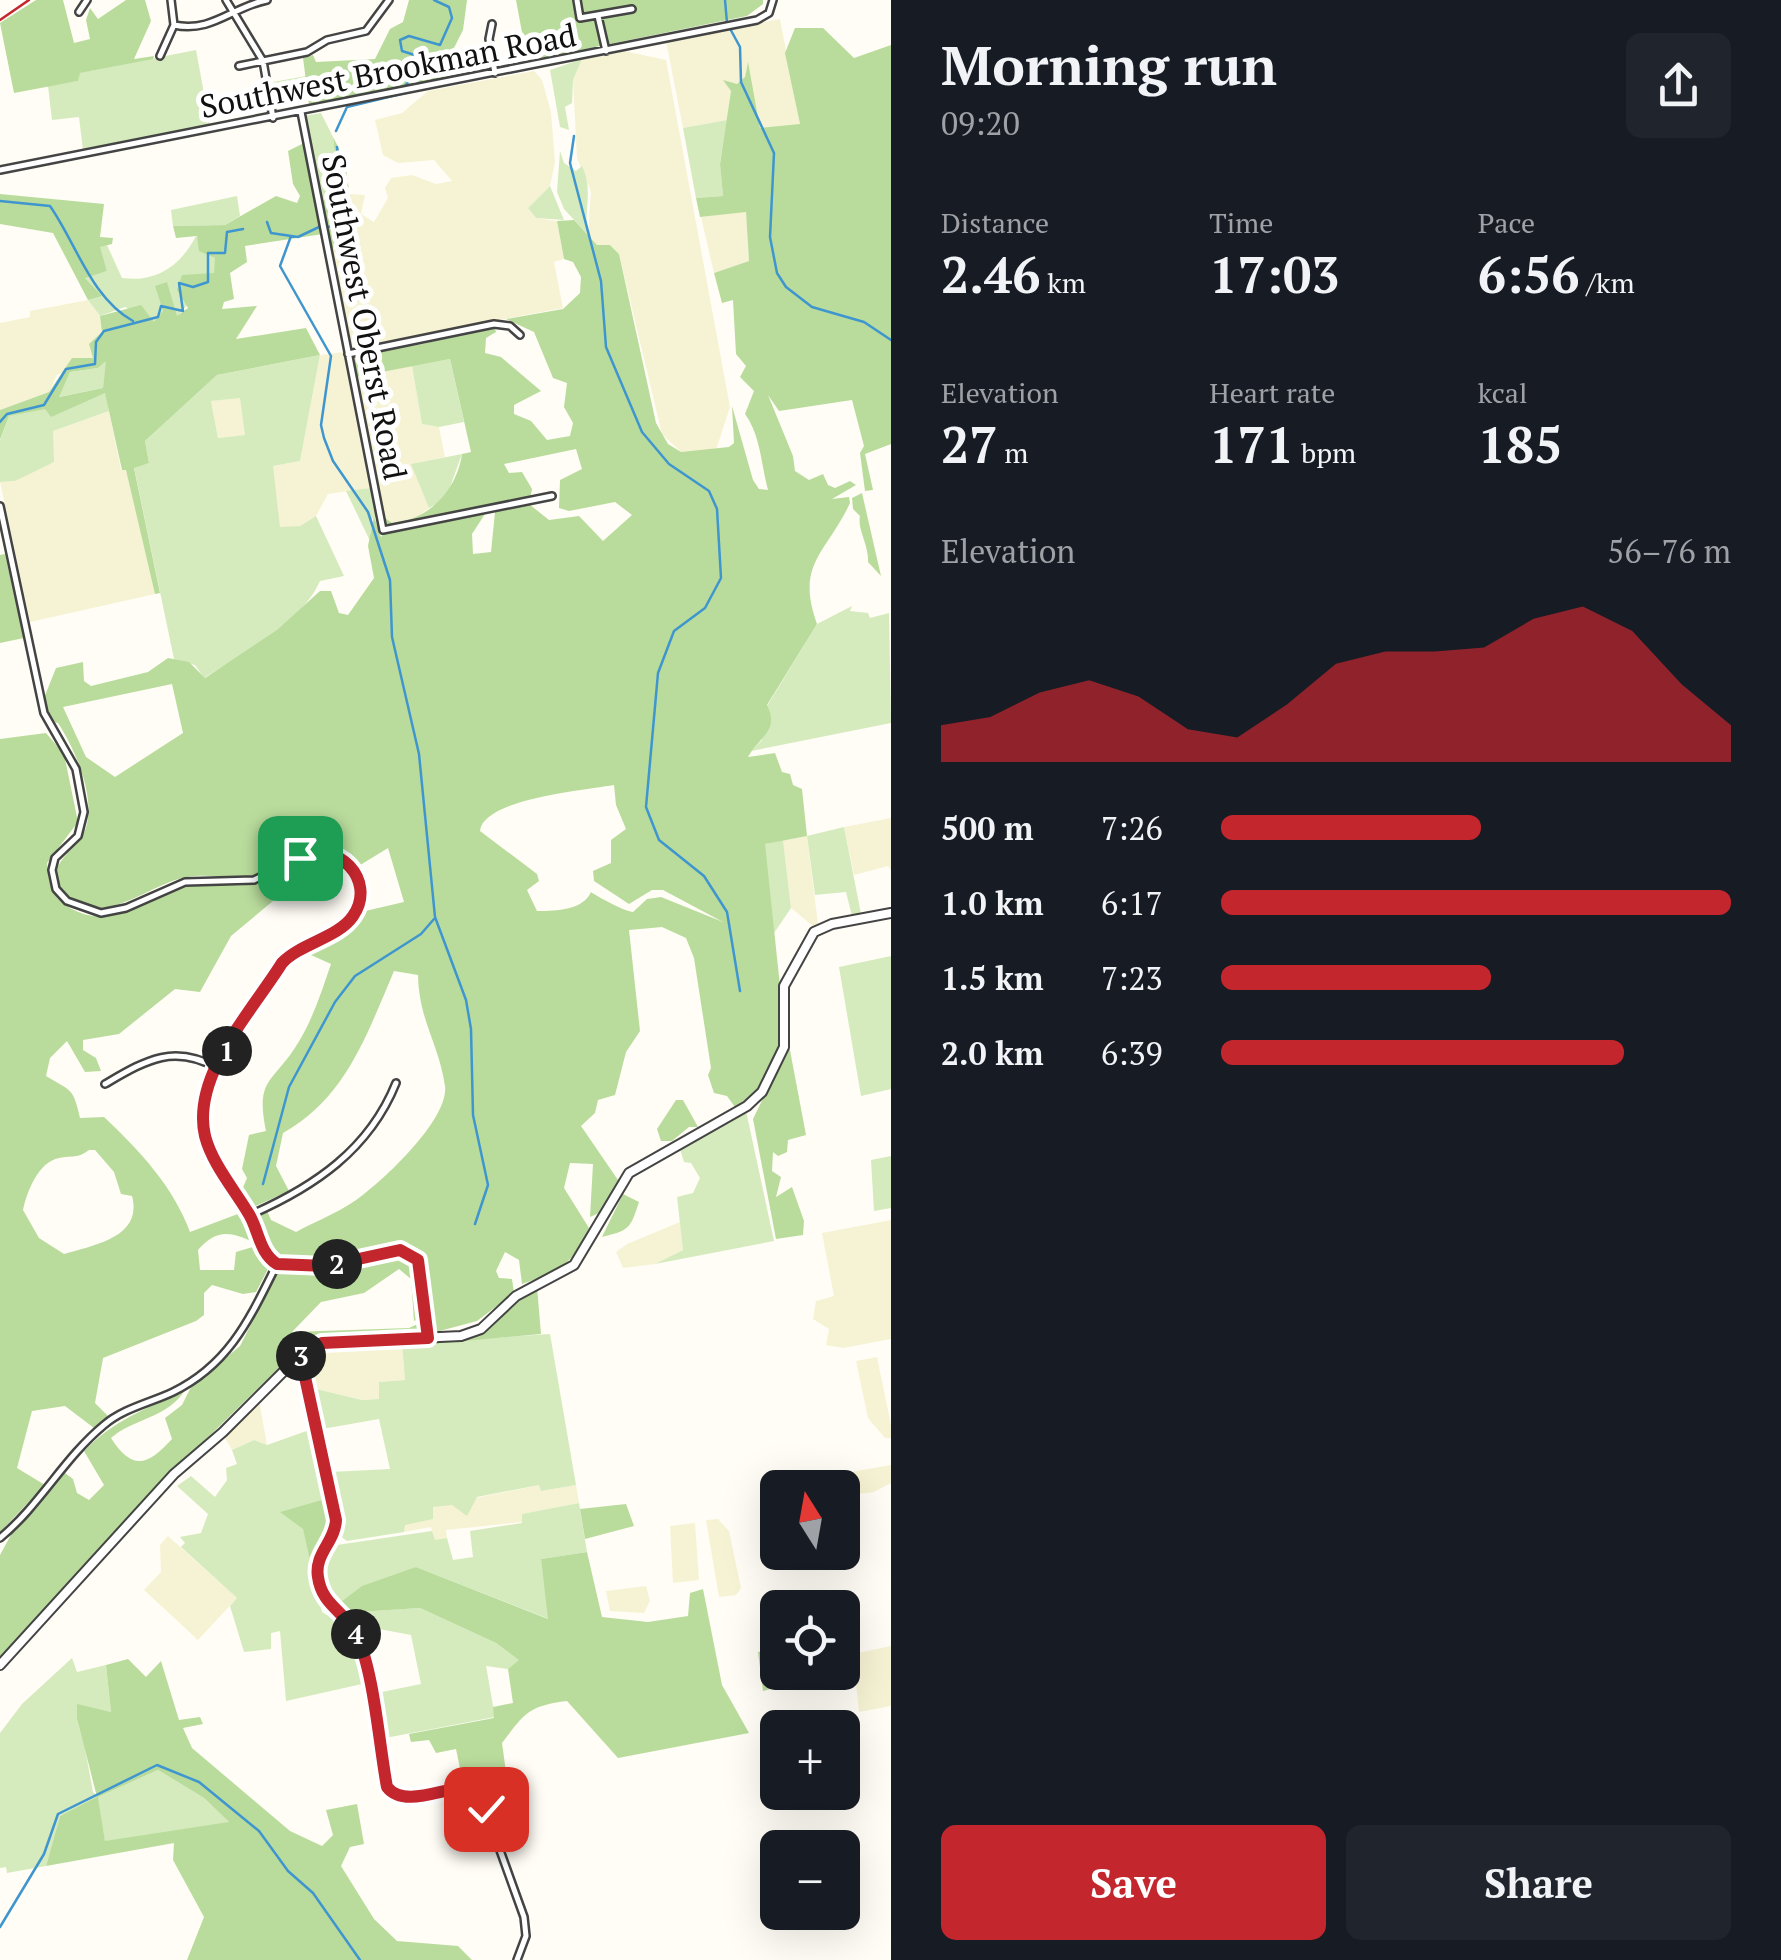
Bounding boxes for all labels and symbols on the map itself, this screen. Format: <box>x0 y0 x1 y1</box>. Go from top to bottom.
street label: Southwest Brookman Road <box>196 13 580 127</box>
street label: Southwest Oberst Road <box>313 150 417 483</box>
pin <box>258 816 343 901</box>
pin: 1 <box>202 1026 252 1076</box>
pin: 2 <box>312 1239 362 1289</box>
pin: 3 <box>276 1331 326 1381</box>
north arrow <box>760 1470 860 1570</box>
pin: 4 <box>331 1609 381 1659</box>
pin <box>444 1767 529 1852</box>

